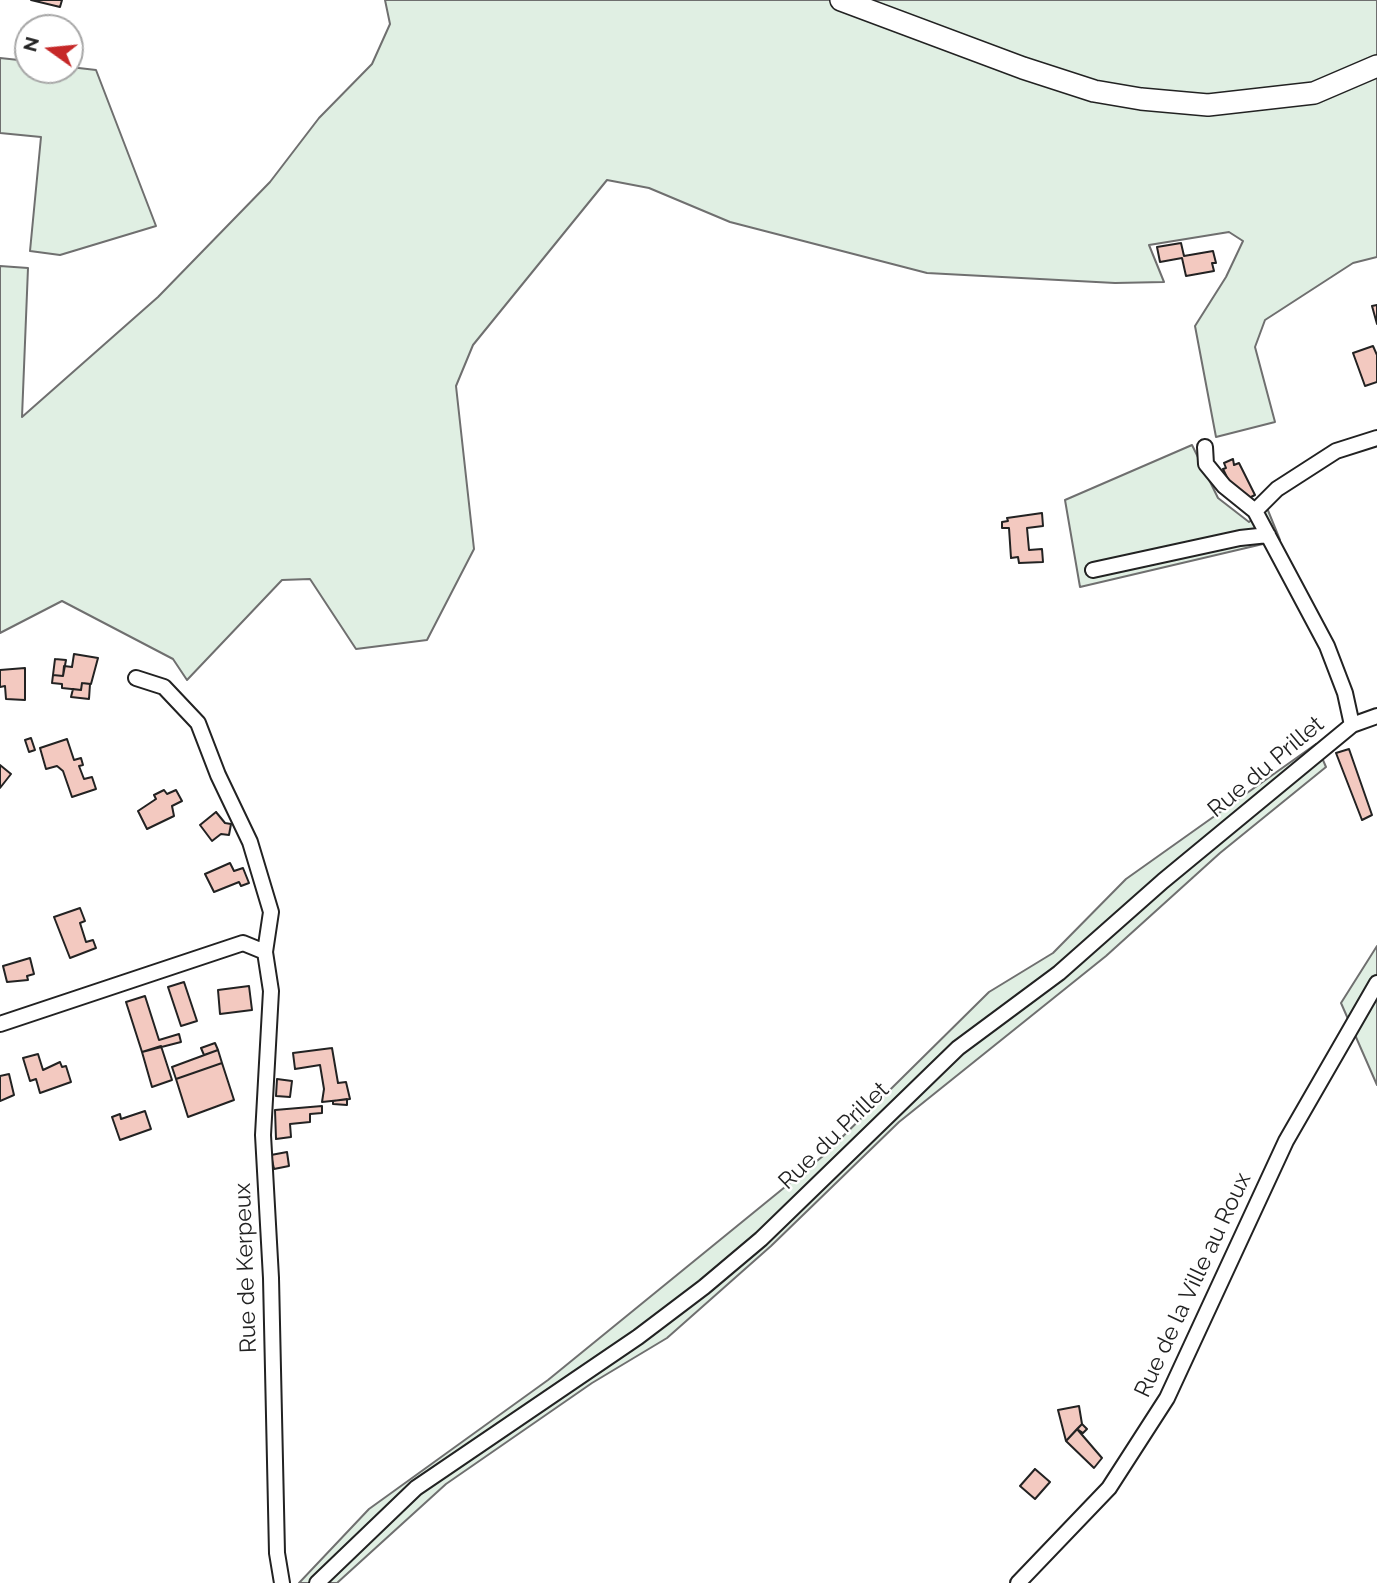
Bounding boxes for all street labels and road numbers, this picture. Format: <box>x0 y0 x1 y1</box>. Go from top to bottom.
street label: Rue du Prillet <box>1202 711 1330 823</box>
street label: Rue du Prillet <box>773 1077 895 1195</box>
street label: Rue de la Ville au Roux <box>1129 1168 1257 1402</box>
street label: Rue de Kerpeux <box>229 1183 263 1353</box>

